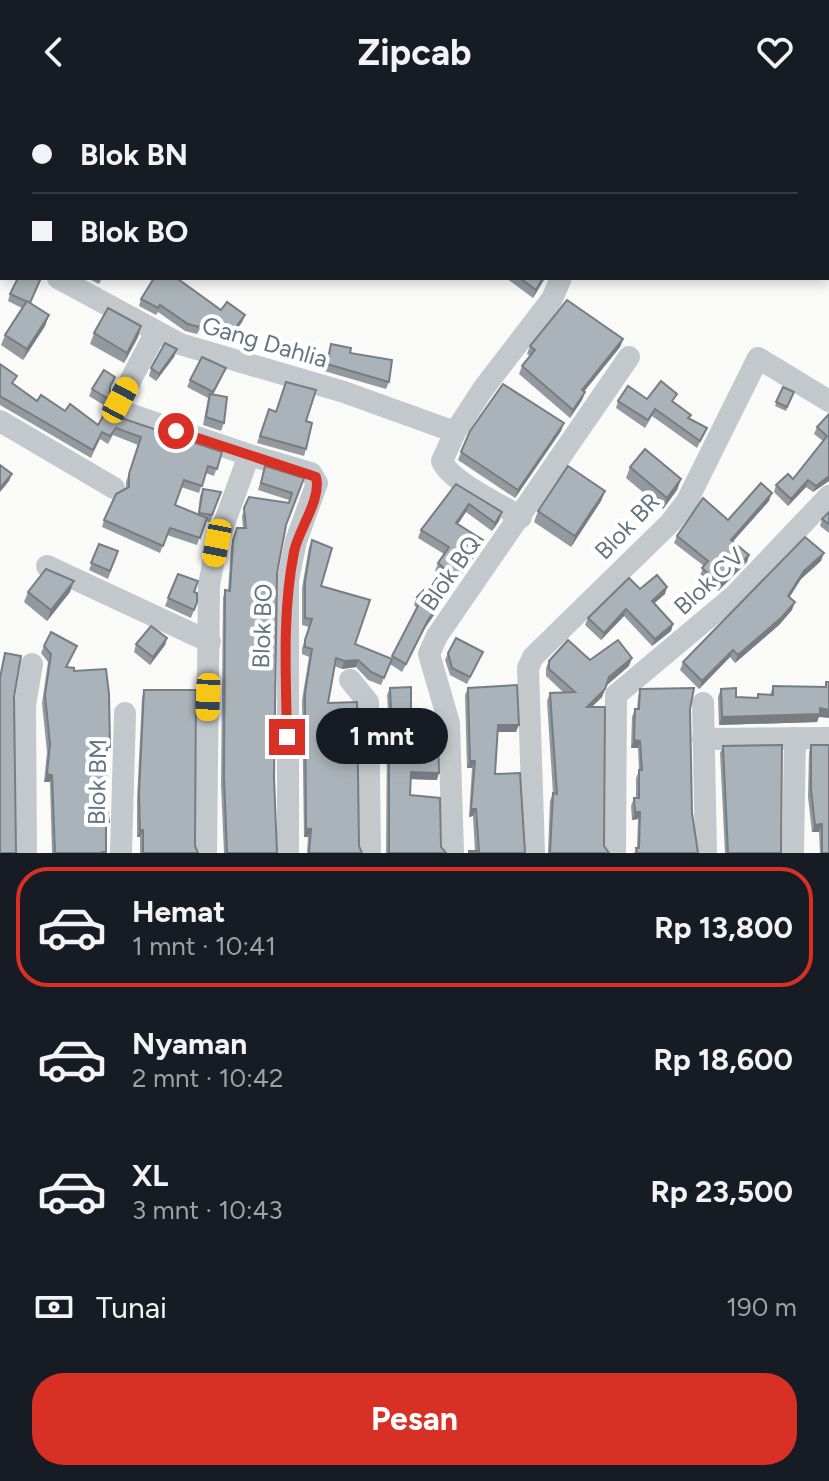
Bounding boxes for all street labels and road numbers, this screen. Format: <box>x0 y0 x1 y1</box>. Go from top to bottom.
street label: Gang Dahlia <box>199 310 331 374</box>
street label: Blok BR <box>588 487 666 565</box>
street label: Blok BQ <box>414 530 486 616</box>
street label: Blok CV <box>668 541 750 621</box>
street label: Blok BO <box>246 583 278 669</box>
street label: Blok BM <box>82 739 112 825</box>

